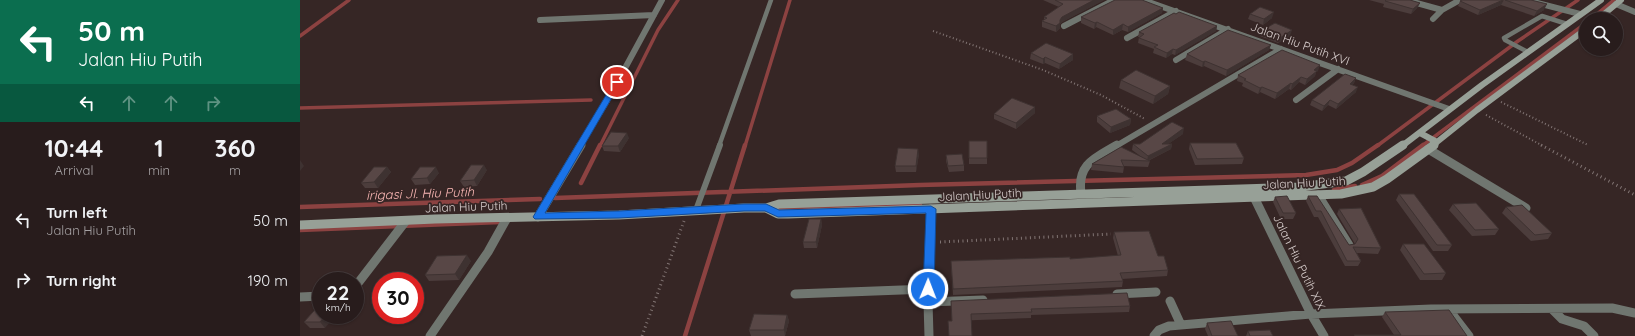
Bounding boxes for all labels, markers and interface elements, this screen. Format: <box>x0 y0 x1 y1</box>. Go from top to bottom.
map controls <box>1579 12 1623 56</box>
button: search <box>1579 12 1623 56</box>
text: 50 m <box>78 13 145 48</box>
icon: left <box>12 16 64 68</box>
street label: Jalan Hiu Putih XVI <box>1248 19 1352 68</box>
text: Jalan Hiu Putih <box>78 48 203 71</box>
pin <box>600 65 634 99</box>
icon: arrive <box>606 71 628 93</box>
icon: left <box>76 92 98 114</box>
icon: ahead <box>118 92 140 114</box>
icon: ahead <box>160 92 182 114</box>
icon: right <box>202 92 224 114</box>
text: 10:44 <box>45 133 103 163</box>
text: 1 <box>154 133 164 163</box>
text: 360 <box>215 133 255 163</box>
text: Arrival <box>54 162 93 178</box>
text: min <box>148 162 170 178</box>
text: m <box>229 162 241 178</box>
street label: Jalan Hiu Putih <box>1262 173 1346 192</box>
water label: irigasi Jl. Hiu Putih <box>366 183 475 203</box>
street label: Jalan Hiu Putih <box>938 185 1022 204</box>
street label: Jalan Hiu Putih <box>424 198 508 215</box>
text: Turn left <box>46 203 108 222</box>
icon: left <box>12 209 34 231</box>
text: 50 m <box>253 211 288 230</box>
street label: Jalan Hiu Putih XIX <box>1270 212 1329 312</box>
text: Jalan Hiu Putih <box>46 222 136 238</box>
position arrow <box>907 268 949 310</box>
icon: right <box>12 269 34 291</box>
text: Turn right <box>46 271 117 290</box>
text: 190 m <box>247 271 288 290</box>
speed limit sign: 30 <box>372 272 424 324</box>
text: 22 <box>327 280 349 305</box>
text: km/h <box>325 301 351 314</box>

